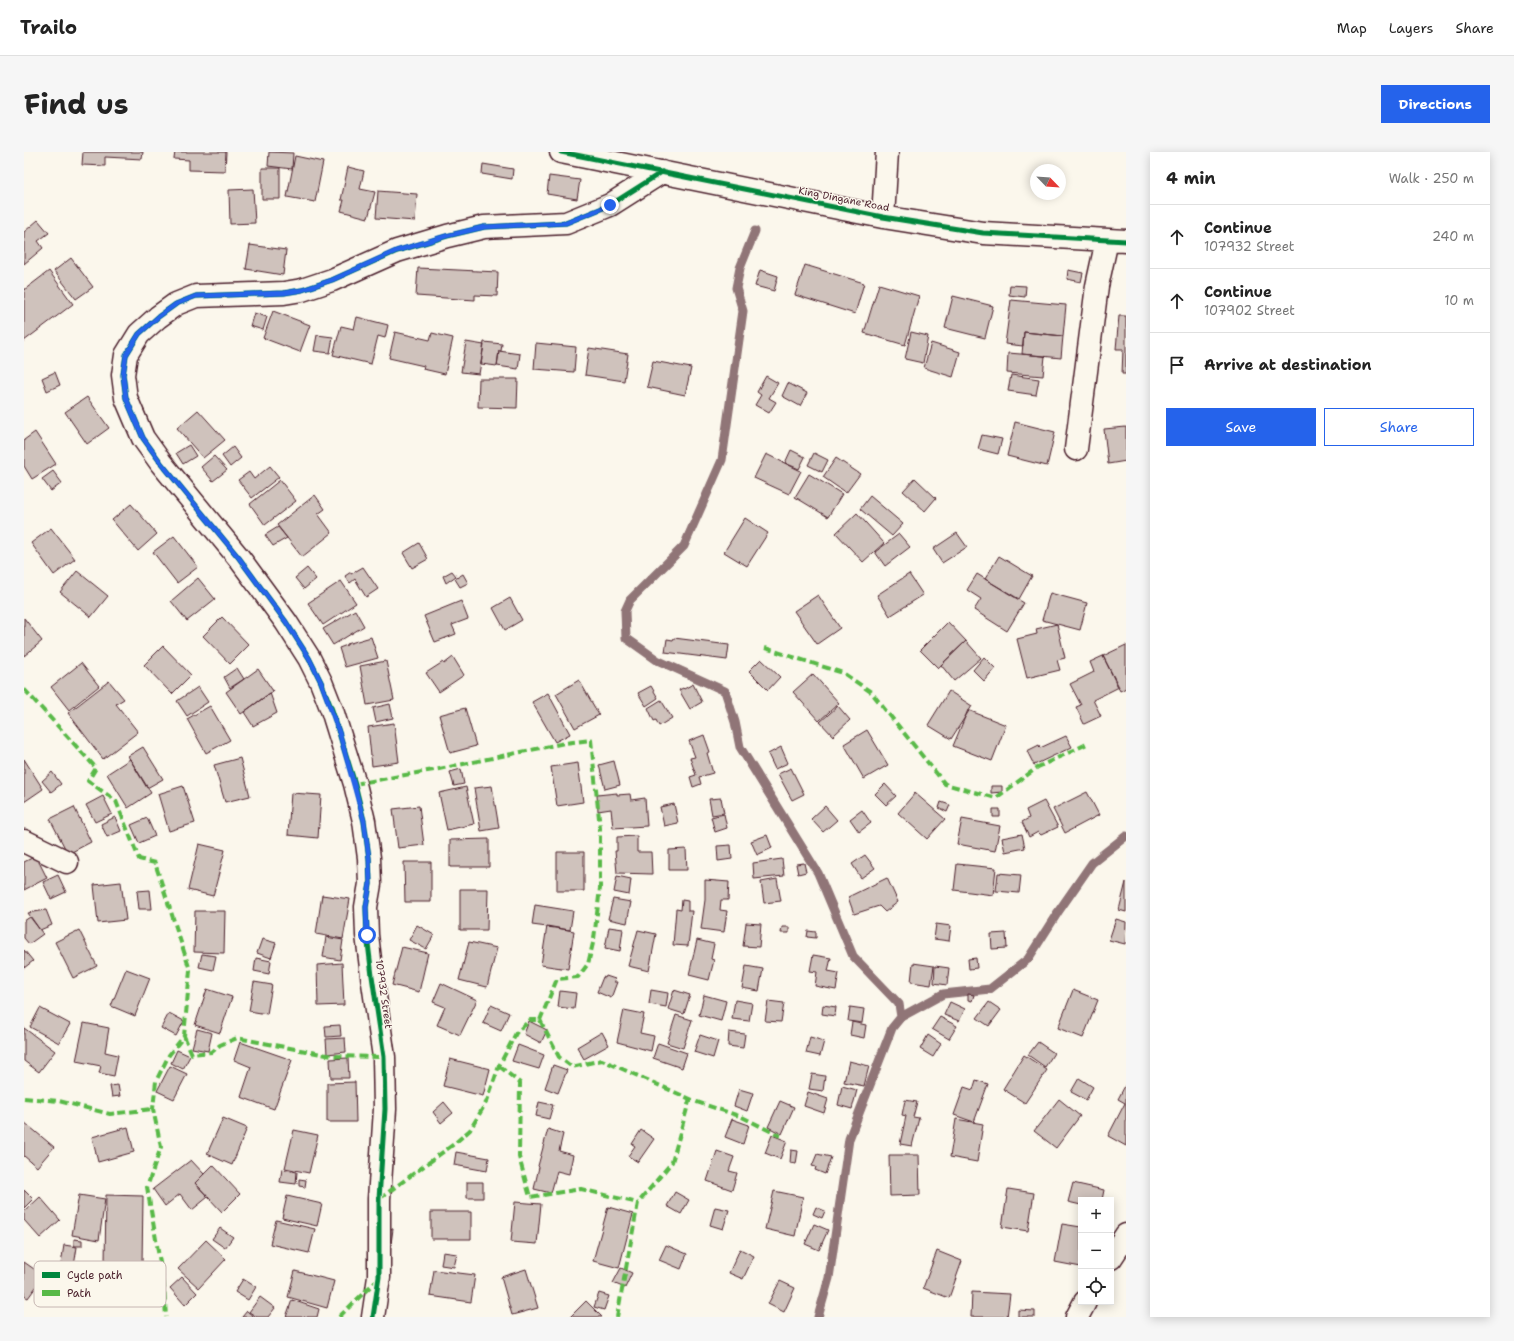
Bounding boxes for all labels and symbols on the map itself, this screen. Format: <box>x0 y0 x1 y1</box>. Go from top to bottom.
north arrow <box>1030 164 1066 200</box>
street label: King Dingane Road <box>797 184 891 214</box>
route end <box>601 196 619 214</box>
route start <box>358 926 376 944</box>
street label: 107932 Street <box>373 959 395 1029</box>
legend <box>34 1261 166 1307</box>
text: Cycle path <box>67 1268 123 1283</box>
text: Path <box>67 1286 91 1301</box>

